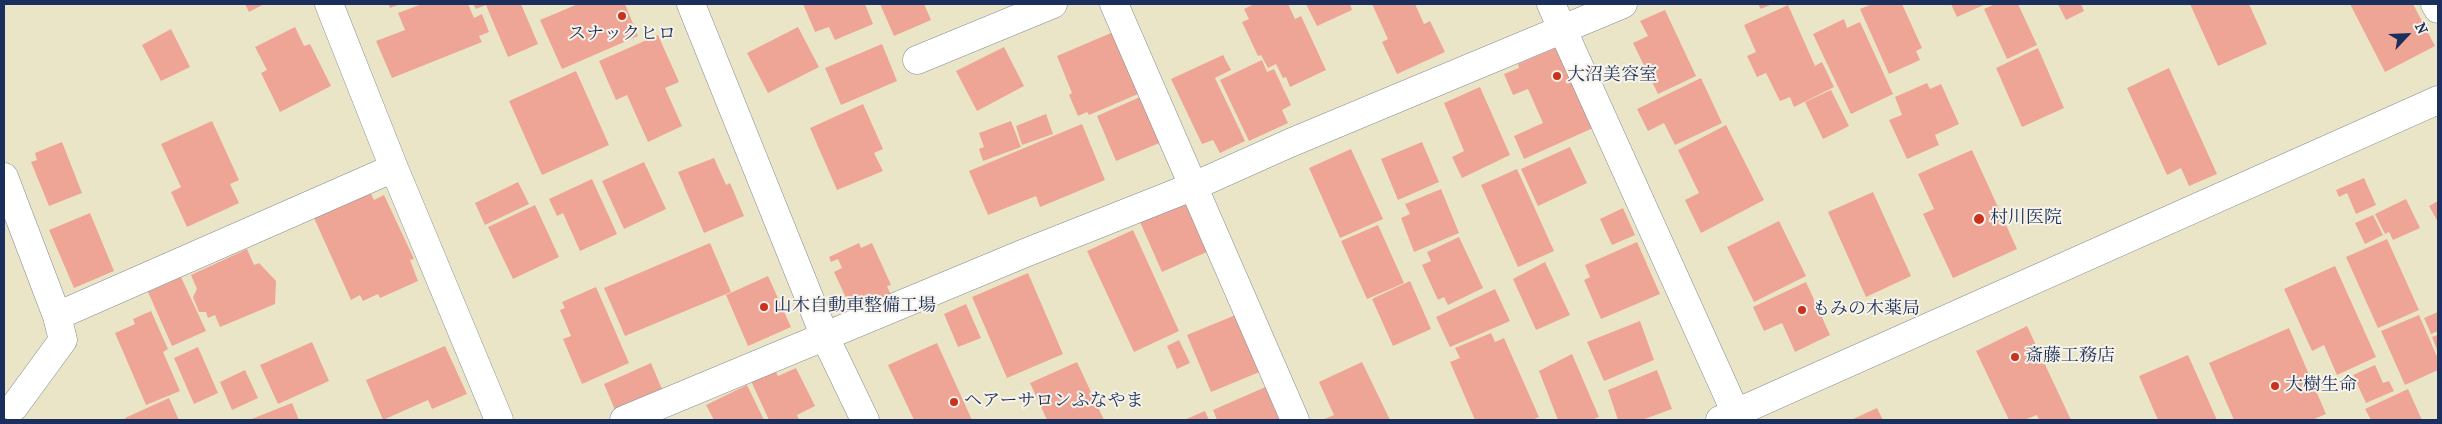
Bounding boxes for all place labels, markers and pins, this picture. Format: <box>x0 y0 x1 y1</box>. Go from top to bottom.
marker: スナックヒロ <box>616 10 628 22</box>
place label: スナックヒロ <box>568 24 676 46</box>
place label: 大沼美容室 <box>1567 65 1657 87</box>
marker: 大沼美容室 <box>1551 70 1563 82</box>
place label: 村川医院 <box>1990 208 2062 230</box>
marker: 村川医院 <box>1972 212 1986 226</box>
place label: 山木自動車整備工場 <box>774 296 936 318</box>
place label: もみの木薬局 <box>1812 299 1920 321</box>
marker: 山木自動車整備工場 <box>758 301 770 313</box>
marker: もみの木薬局 <box>1796 304 1808 316</box>
place label: 斎藤工務店 <box>2025 346 2115 368</box>
marker: 斎藤工務店 <box>2009 351 2021 363</box>
place label: 大樹生命 <box>2285 375 2357 397</box>
marker: 大樹生命 <box>2269 380 2281 392</box>
place label: ヘアーサロンふなやま <box>964 391 1143 413</box>
marker: ヘアーサロンふなやま <box>948 396 960 408</box>

